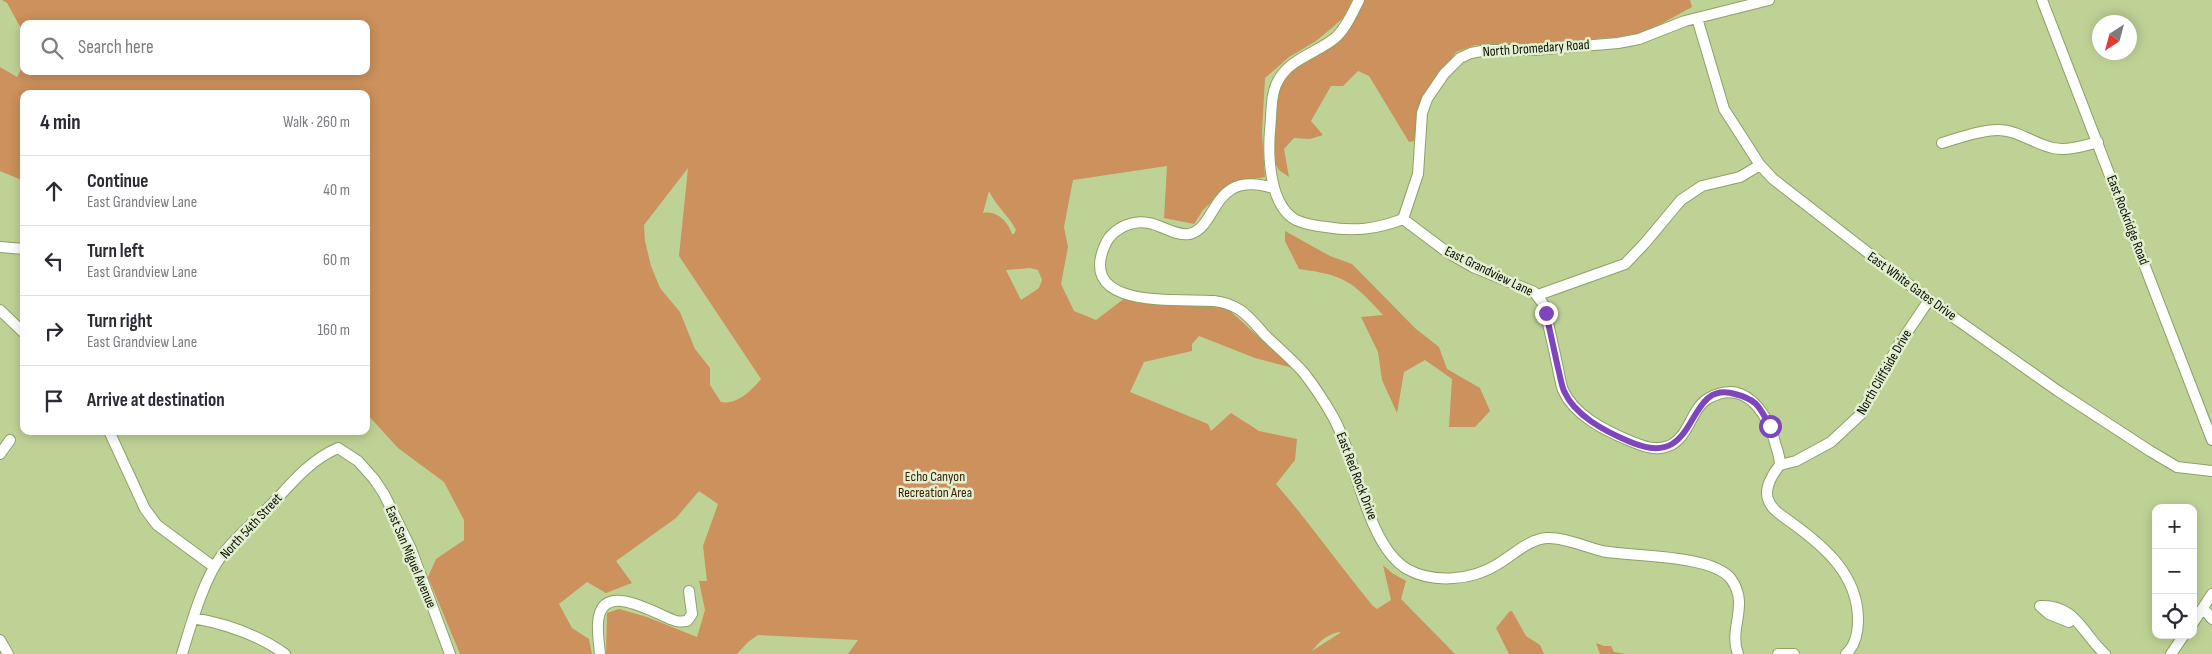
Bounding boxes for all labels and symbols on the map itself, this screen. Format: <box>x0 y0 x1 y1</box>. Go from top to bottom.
north arrow <box>2092 15 2137 60</box>
street label: North Dromedary Road <box>1482 36 1590 60</box>
street label: East Rockridge Road <box>2103 173 2153 267</box>
street label: East Grandview Lane <box>1442 242 1536 300</box>
street label: East White Gates Drive <box>1864 248 1960 324</box>
route end <box>1535 302 1558 325</box>
street label: North Cliffside Drive <box>1853 326 1915 418</box>
route start <box>1759 415 1782 438</box>
street label: East Red Rock Drive <box>1333 430 1381 522</box>
park label: Echo Canyon Recreation Area <box>898 468 972 501</box>
street label: North 54th Street <box>216 490 286 562</box>
street label: East San Miguel Avenue <box>382 503 440 611</box>

